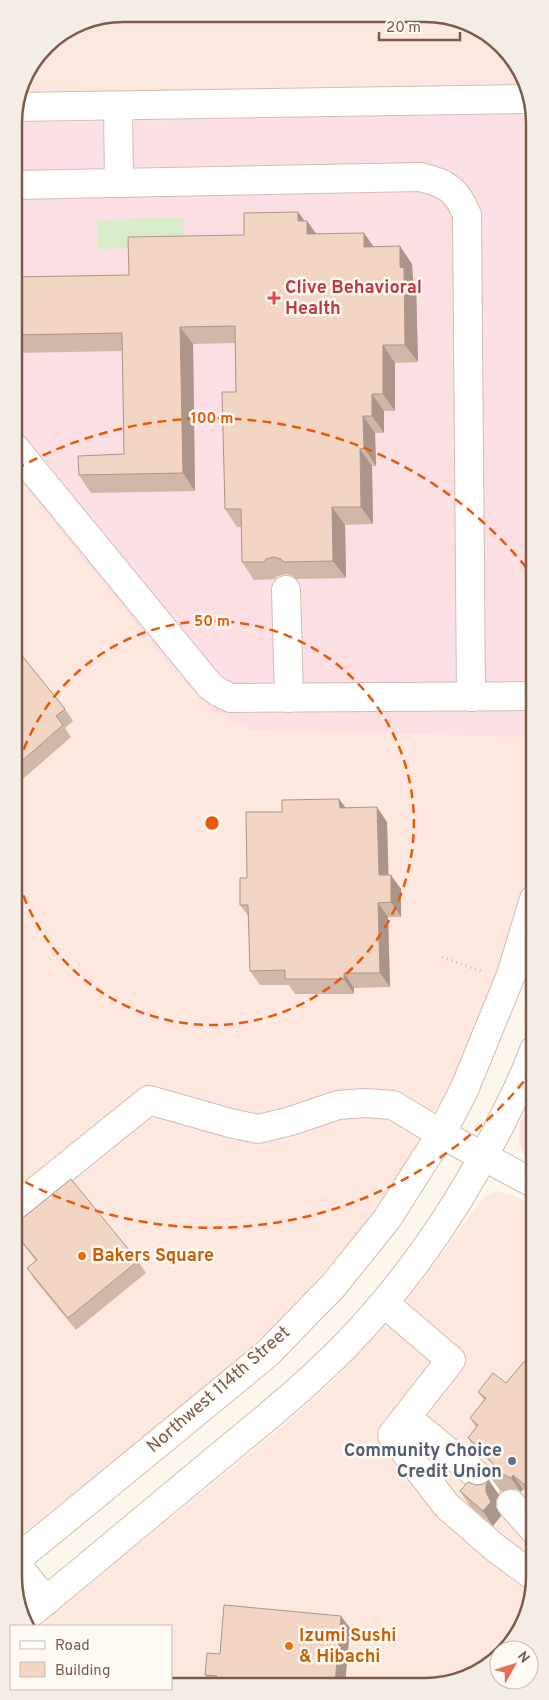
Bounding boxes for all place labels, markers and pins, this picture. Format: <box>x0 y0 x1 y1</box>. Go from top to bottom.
place label: Clive Behavioral Health <box>285 277 422 321</box>
marker: Clive Behavioral Health <box>267 291 281 305</box>
centre of rings <box>203 814 221 832</box>
place label: Bakers Square <box>92 1245 214 1268</box>
marker: Bakers Square <box>76 1250 88 1262</box>
place label: Community Choice Credit Union <box>344 1440 502 1484</box>
marker: Community Choice Credit Union <box>506 1455 518 1467</box>
place label: Izumi Sushi & Hibachi <box>299 1625 396 1669</box>
marker: Izumi Sushi & Hibachi <box>283 1640 295 1652</box>

